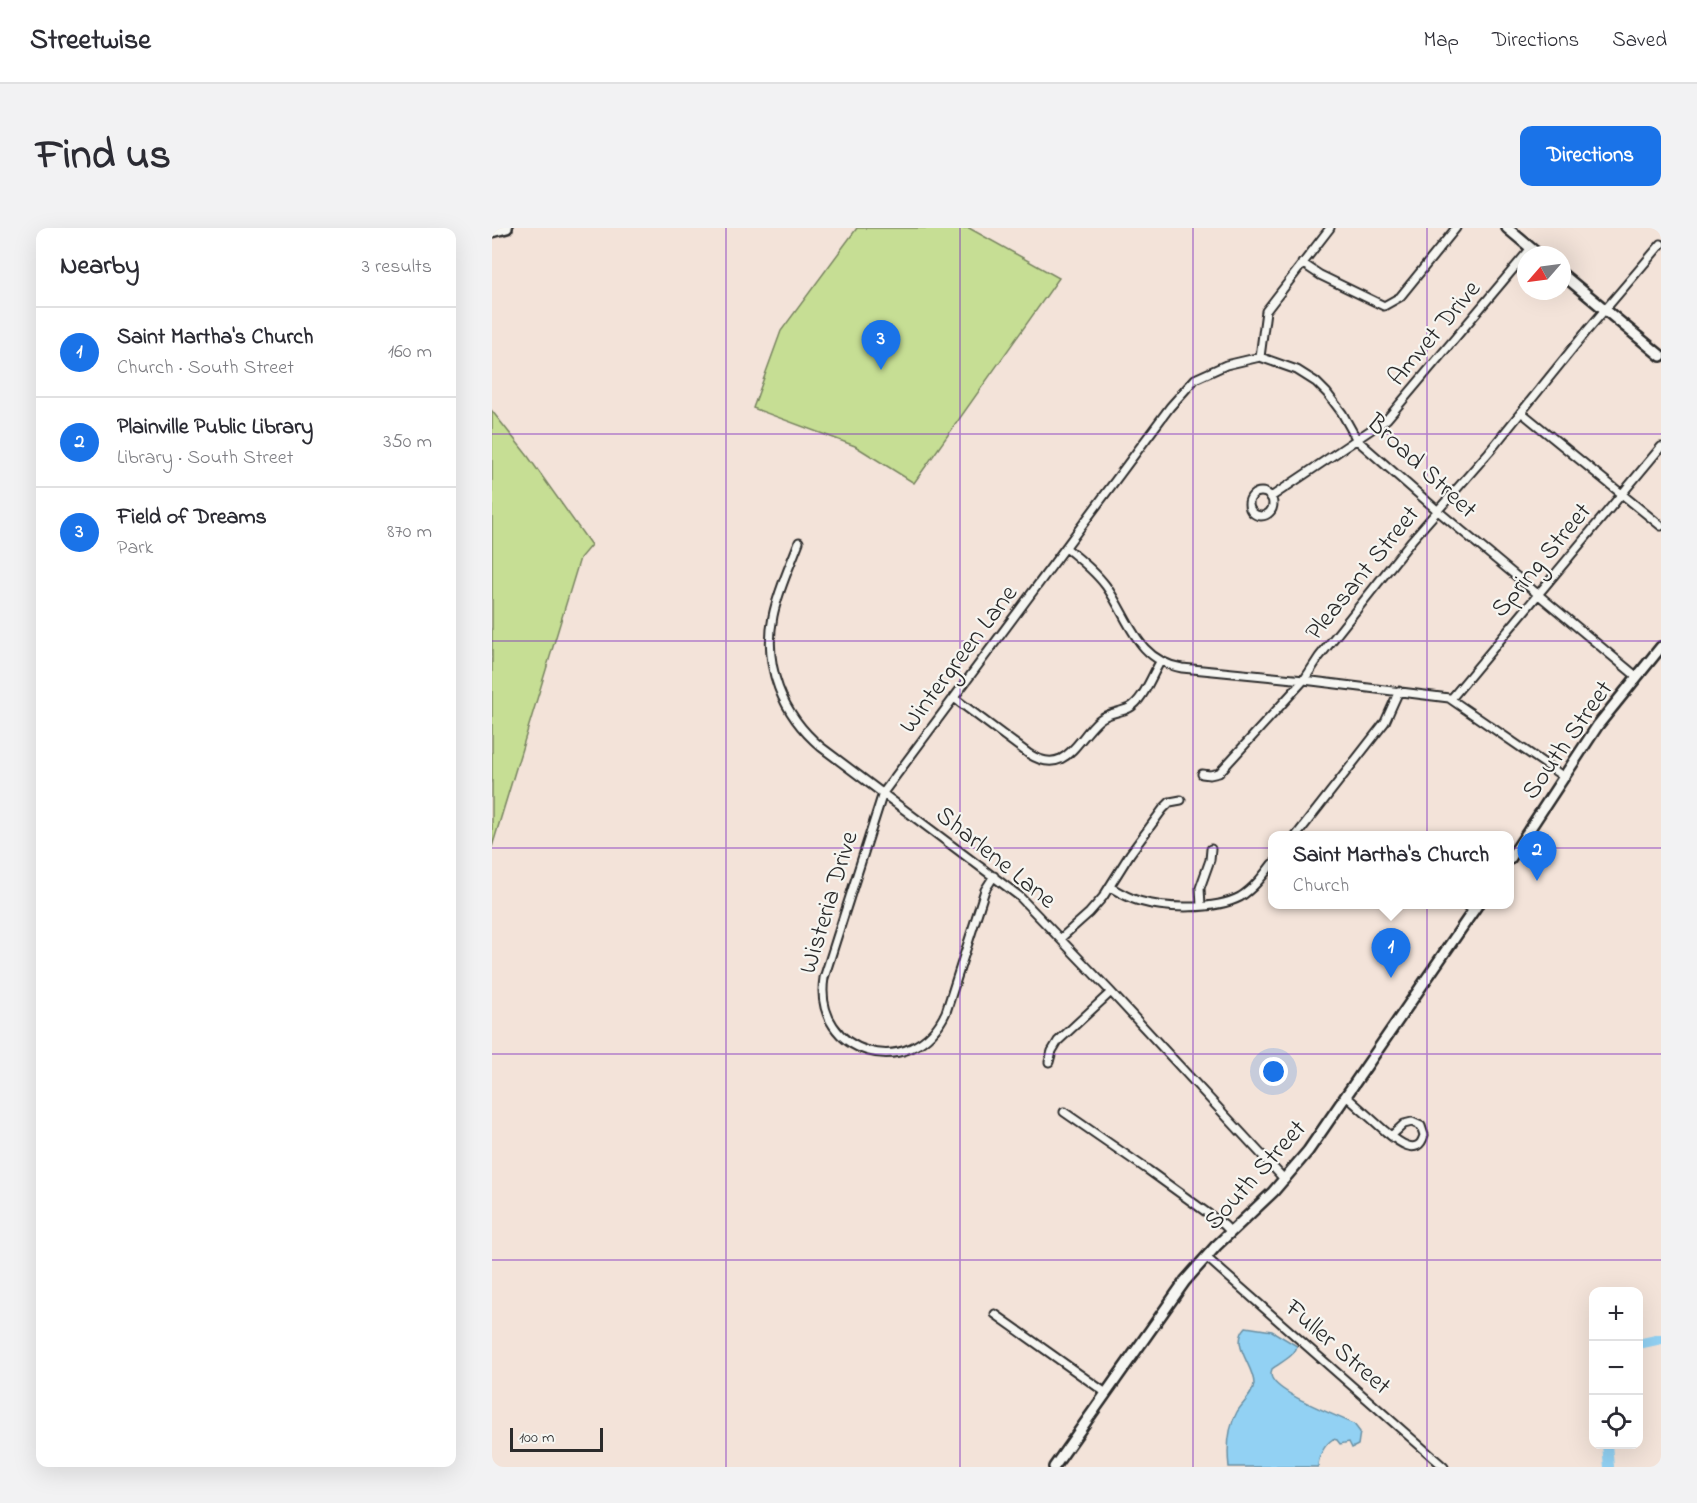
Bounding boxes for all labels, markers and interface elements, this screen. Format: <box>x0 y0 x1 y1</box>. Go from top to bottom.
text: Streetwise <box>30 21 151 62</box>
text: Map <box>1423 26 1459 56</box>
text: Directions <box>1492 26 1579 56</box>
text: Saved <box>1612 26 1667 56</box>
text: Find us <box>36 126 171 187</box>
button: Directions <box>1520 126 1661 186</box>
north arrow <box>1517 246 1571 300</box>
text: Nearby <box>60 248 139 286</box>
text: 3 results <box>362 253 432 282</box>
street label: Amvet Drive <box>1380 272 1491 395</box>
pin: 3 <box>862 320 900 370</box>
text: Saint Martha's Church <box>117 322 314 354</box>
text: 1 <box>76 338 83 367</box>
text: 160 m <box>388 338 432 367</box>
text: Church · South Street <box>117 354 294 383</box>
street label: Broad Street <box>1356 405 1485 529</box>
text: Plainville Public Library <box>117 412 313 444</box>
text: 2 <box>75 428 84 457</box>
text: 350 m <box>383 428 432 457</box>
text: Library · South Street <box>117 444 293 473</box>
street label: Spring Street <box>1483 495 1602 627</box>
street label: Pleasant Street <box>1297 498 1430 650</box>
text: Field of Dreams <box>117 502 267 534</box>
text: 3 <box>75 518 84 547</box>
text: 870 m <box>387 518 432 547</box>
text: Park <box>117 534 153 563</box>
street label: Wintergreen Lane <box>891 577 1028 742</box>
street label: South Street <box>1513 673 1624 808</box>
street label: Sharlene Lane <box>926 798 1064 919</box>
street label: Wisteria Drive <box>790 827 870 979</box>
popup <box>1268 831 1514 909</box>
pin: 2 <box>1518 832 1556 881</box>
text: Saint Martha's Church <box>1293 840 1489 872</box>
text: Church <box>1293 872 1349 901</box>
pin: 1 <box>1372 928 1410 978</box>
your location <box>1259 1057 1288 1086</box>
street label: South Street <box>1196 1112 1317 1240</box>
map controls <box>1589 1287 1643 1449</box>
button: + <box>1589 1287 1643 1341</box>
street label: Fuller Street <box>1275 1291 1399 1406</box>
button: − <box>1589 1341 1643 1395</box>
button: locate <box>1589 1395 1643 1449</box>
scale bar <box>510 1425 603 1452</box>
text: 100 m <box>519 1426 554 1450</box>

